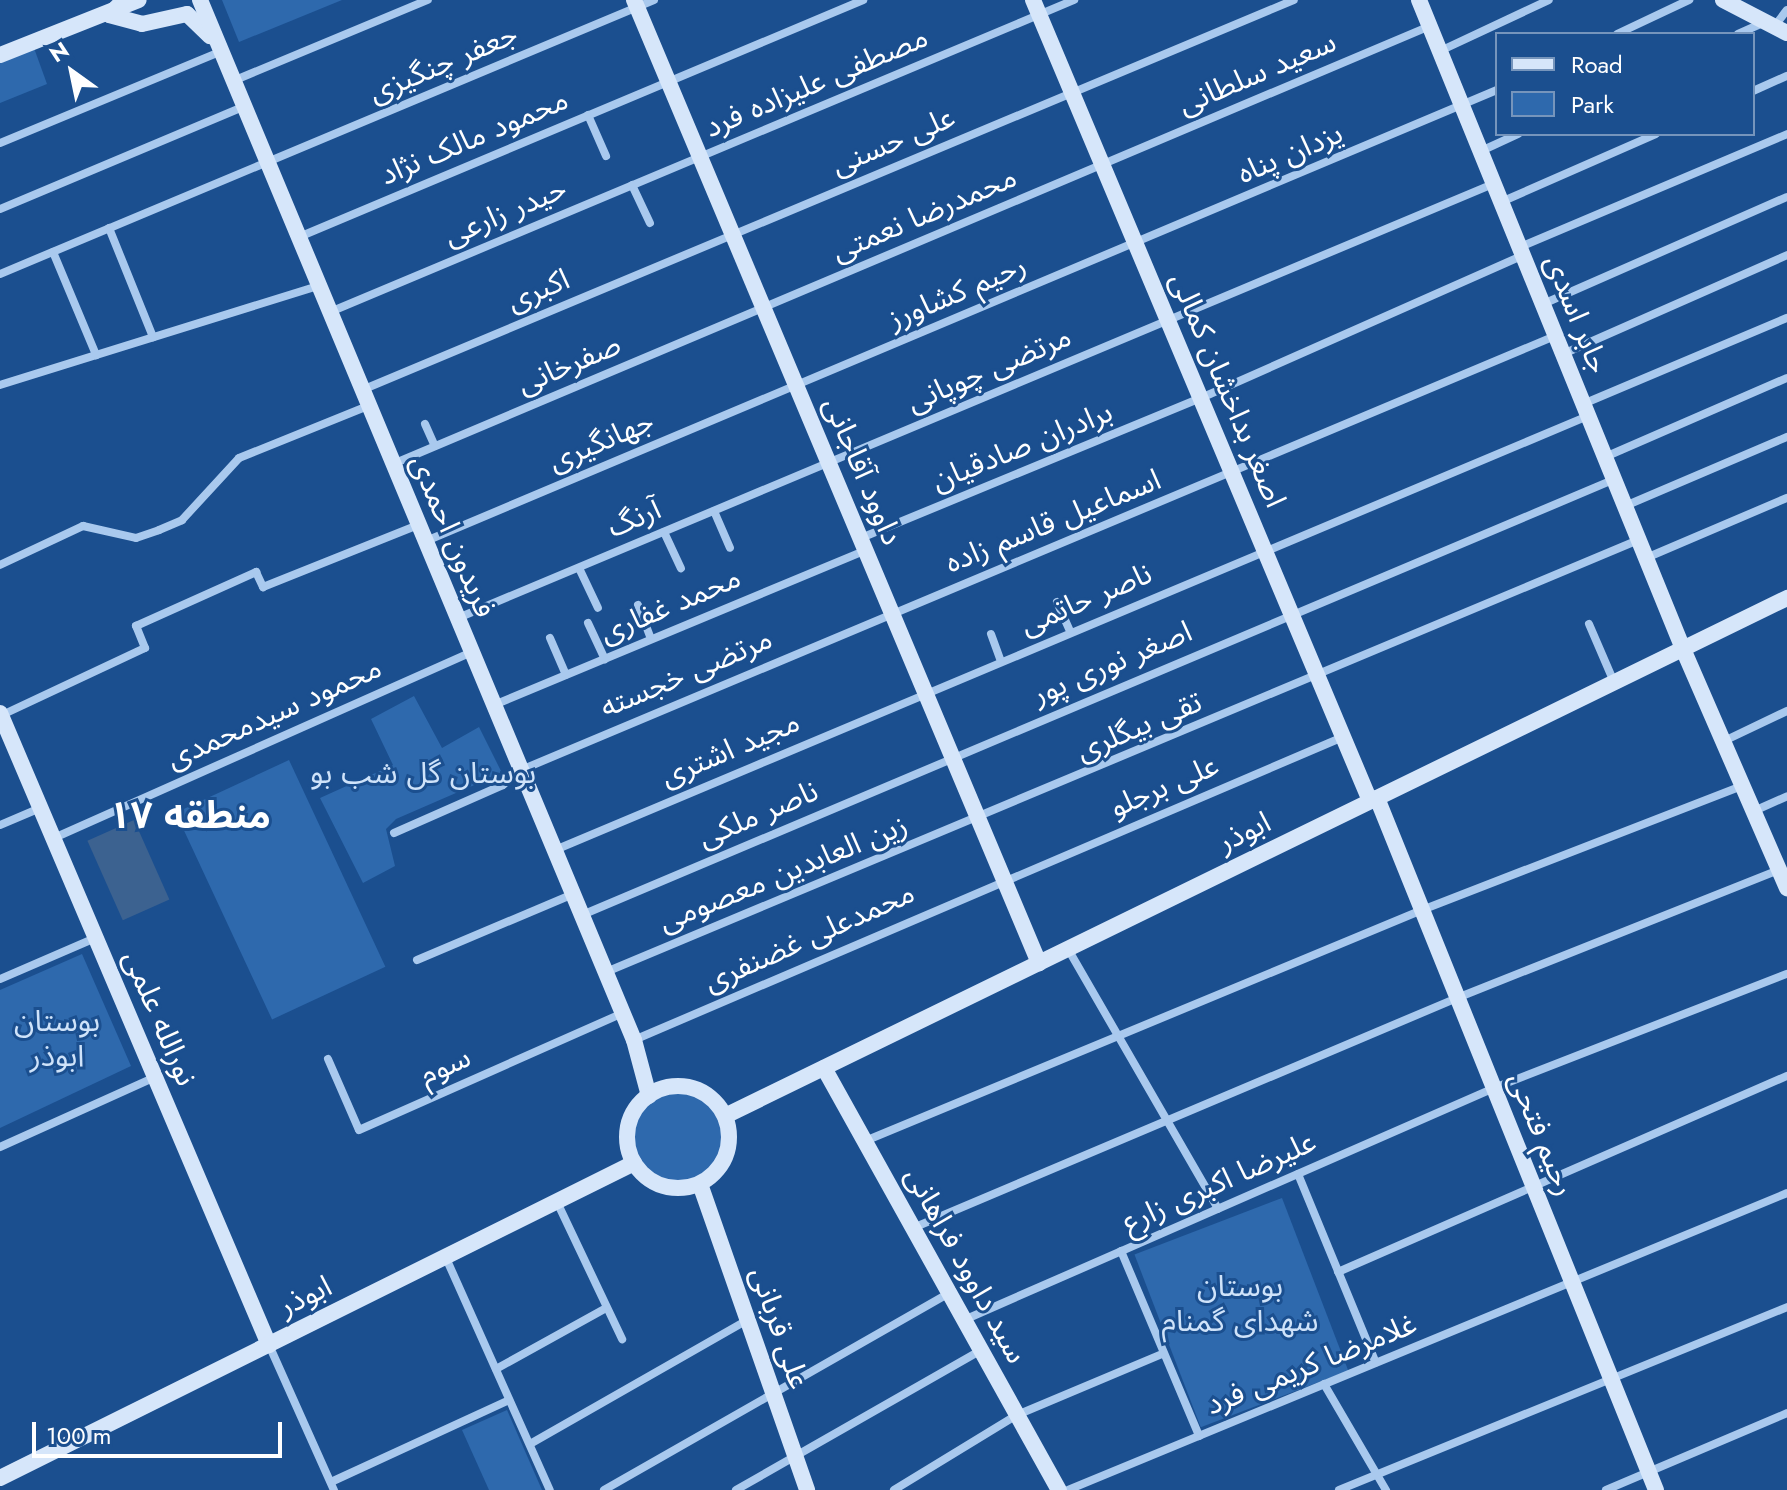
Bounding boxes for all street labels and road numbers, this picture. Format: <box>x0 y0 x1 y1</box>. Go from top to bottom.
street label: جعفر چنگیزی <box>363 16 523 110</box>
street label: مصطفی علیزاده فرد <box>699 19 933 145</box>
street label: سعید سلطانی <box>1173 24 1341 122</box>
street label: محمود مالک نژاد <box>375 81 573 193</box>
street label: علی حسنی <box>826 99 960 183</box>
street label: یزدان پناه <box>1232 115 1348 191</box>
street label: محمدرضا نعمتی <box>826 159 1022 269</box>
street label: حیدر زارعی <box>438 170 572 254</box>
street label: رحیم کشاورز <box>883 247 1031 337</box>
street label: جابر اسدی <box>1537 249 1617 379</box>
street label: اکبری <box>501 261 575 319</box>
street label: اصغر بداخشان کمالی <box>1162 267 1294 513</box>
street label: مرتضی چوپانی <box>901 318 1077 420</box>
street label: صفرخانی <box>512 326 626 402</box>
street label: داوود آقاجانی <box>816 392 910 550</box>
street label: برادران صادقیان <box>926 393 1118 499</box>
street label: جهانگیری <box>543 403 659 479</box>
street label: فریدون احمدی <box>403 449 503 623</box>
street label: اسماعیل قاسم زاده <box>940 461 1166 581</box>
street label: آرنگ <box>602 491 666 545</box>
street label: ناصر حاتمی <box>1015 555 1157 643</box>
street label: محمد غفاری <box>594 559 746 651</box>
street label: اصغر نوری پور <box>1027 613 1197 713</box>
street label: مرتضی خجسته <box>595 621 777 725</box>
street label: محمود سیدمحمدی <box>161 650 387 776</box>
street label: تقی بیگلری <box>1071 683 1207 769</box>
street label: مجید اشتری <box>655 704 805 794</box>
street label: علی برجلو <box>1104 747 1224 825</box>
street label: ناصر ملکی <box>693 773 823 855</box>
street label: ابوذر <box>1212 804 1276 860</box>
street label: زین العابدین معصومی <box>653 807 913 939</box>
street label: محمدعلی غضنفری <box>698 874 920 1000</box>
street label: نورالله علمی <box>115 945 205 1091</box>
street label: سوم <box>414 1039 476 1093</box>
street label: رحیم فتحی <box>1501 1067 1583 1201</box>
street label: علیرضا اکبری زارع <box>1117 1123 1321 1241</box>
street label: سید داوود فراهانی <box>897 1160 1035 1370</box>
street label: علی قربانی <box>742 1262 818 1394</box>
street label: ابوذر <box>273 1268 337 1324</box>
street label: غلامرضا کریمی فرد <box>1200 1305 1422 1423</box>

